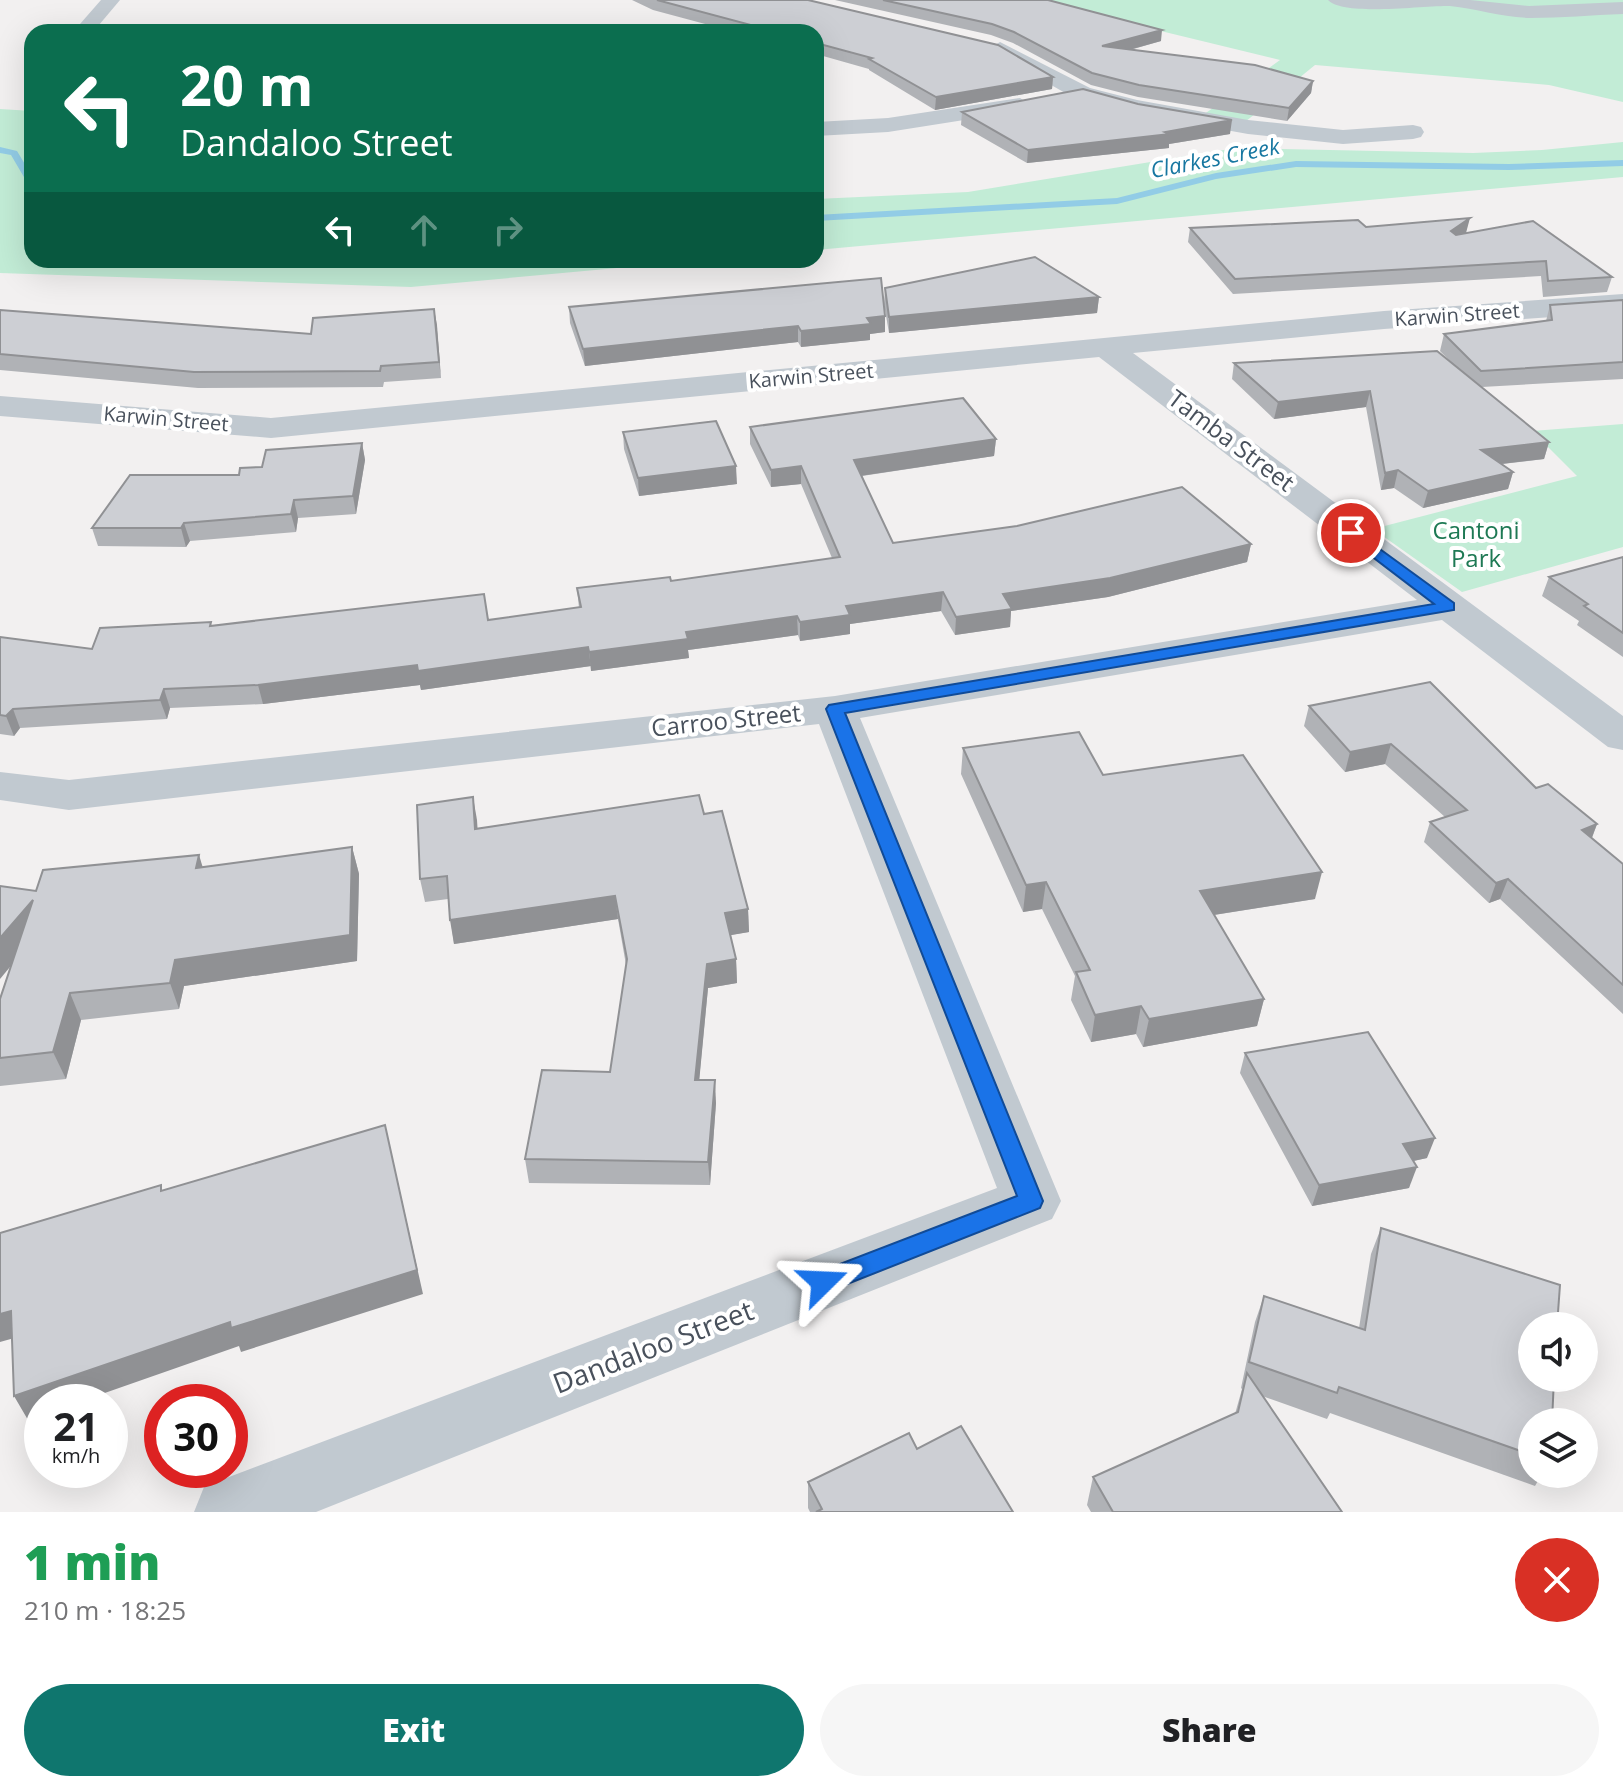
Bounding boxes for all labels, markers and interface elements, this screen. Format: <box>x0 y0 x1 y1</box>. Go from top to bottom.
text: 20 m <box>180 46 314 122</box>
icon: left <box>48 56 152 160</box>
text: Dandaloo Street <box>180 118 453 167</box>
water label: Clarkes Creek <box>1148 130 1283 184</box>
icon: left <box>318 208 362 252</box>
icon: ahead <box>402 208 446 252</box>
icon: right <box>486 208 530 252</box>
street label: Karwin Street <box>1393 297 1520 332</box>
street label: Karwin Street <box>747 357 875 394</box>
street label: Tamba Street <box>1162 381 1302 498</box>
street label: Karwin Street <box>102 400 230 437</box>
pin <box>1317 499 1385 567</box>
icon: arrive <box>1329 511 1373 555</box>
park label: Cantoni Park <box>1433 513 1519 574</box>
street label: Carroo Street <box>649 695 802 744</box>
position arrow <box>781 1240 865 1324</box>
street label: Dandaloo Street <box>547 1290 758 1402</box>
map controls <box>1518 1312 1598 1488</box>
button: sound <box>1518 1312 1598 1392</box>
speed limit sign: 30 <box>144 1384 248 1488</box>
text: 21 <box>53 1398 99 1453</box>
button: layers <box>1518 1408 1598 1488</box>
text: km/h <box>52 1442 100 1469</box>
text: 1 min <box>24 1529 160 1594</box>
button: close <box>1515 1538 1599 1622</box>
text: 210 m · 18:25 <box>24 1592 186 1628</box>
button: Exit <box>24 1684 804 1776</box>
button: Share <box>820 1684 1599 1776</box>

